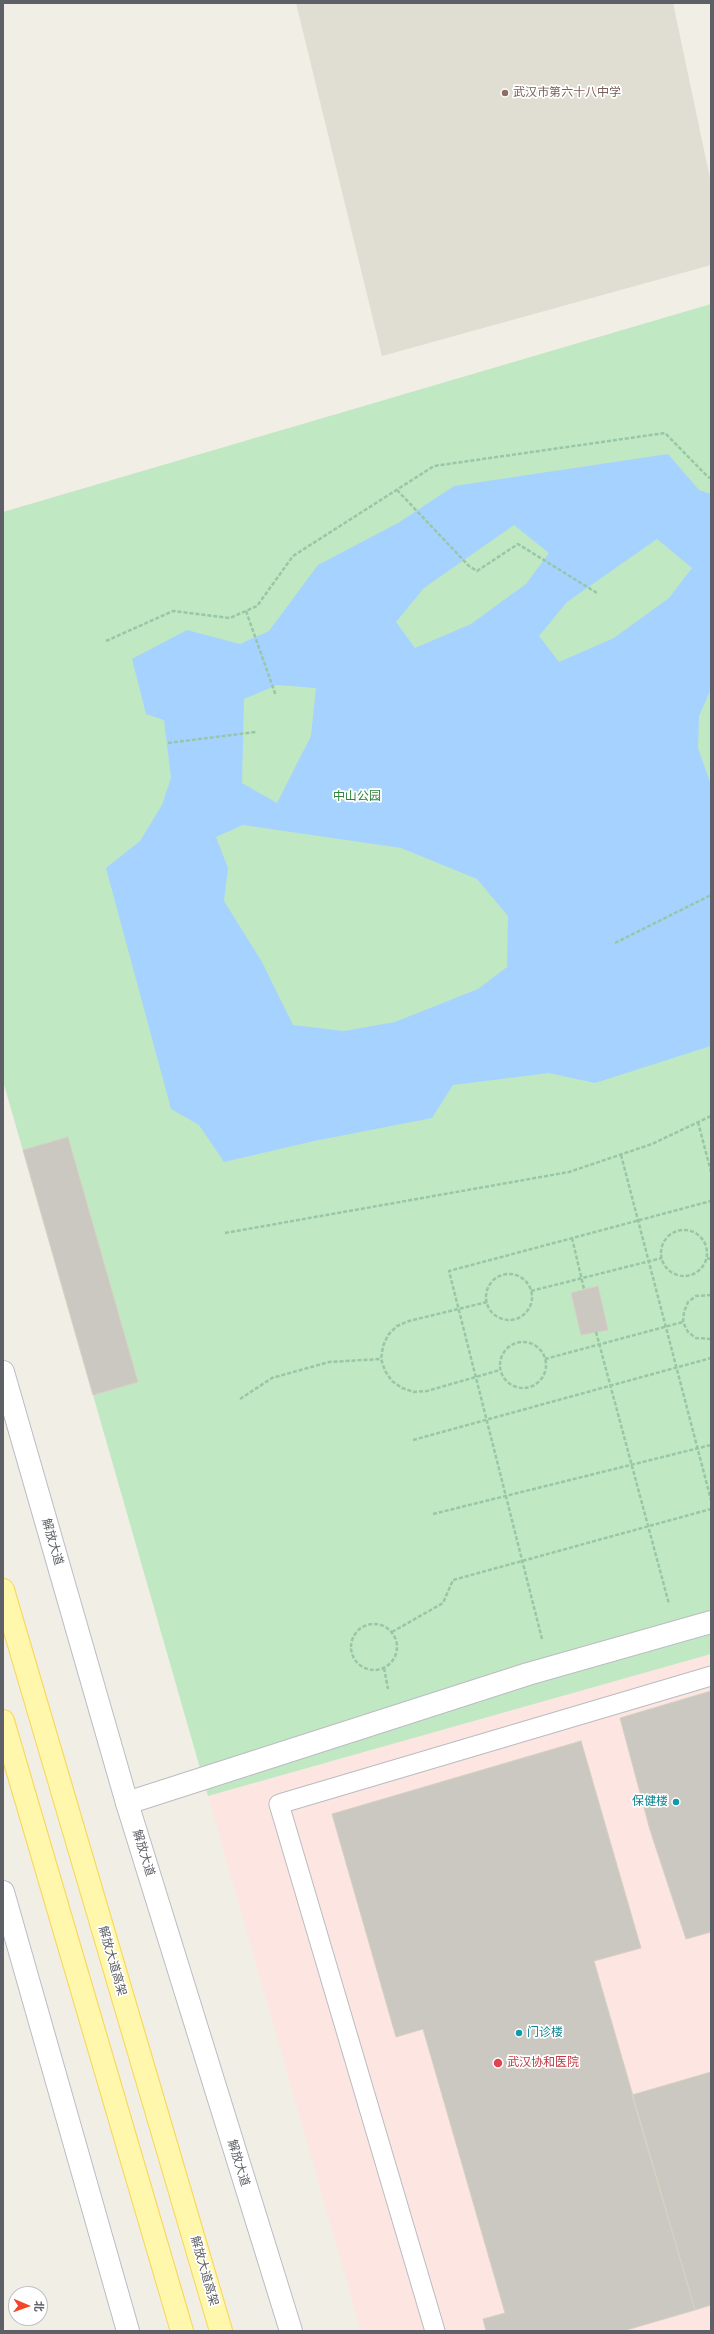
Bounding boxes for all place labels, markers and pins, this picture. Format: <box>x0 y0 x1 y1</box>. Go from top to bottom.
place label: 武汉市第六十八中学 <box>513 86 621 100</box>
marker: 武汉市第六十八中学 <box>500 88 510 98</box>
place label: 保健楼 <box>632 1795 668 1809</box>
marker: 保健楼 <box>671 1797 681 1807</box>
place label: 门诊楼 <box>527 2026 563 2040</box>
marker: 门诊楼 <box>514 2028 524 2038</box>
place label: 武汉协和医院 <box>507 2056 579 2070</box>
marker: 武汉协和医院 <box>492 2057 504 2069</box>

